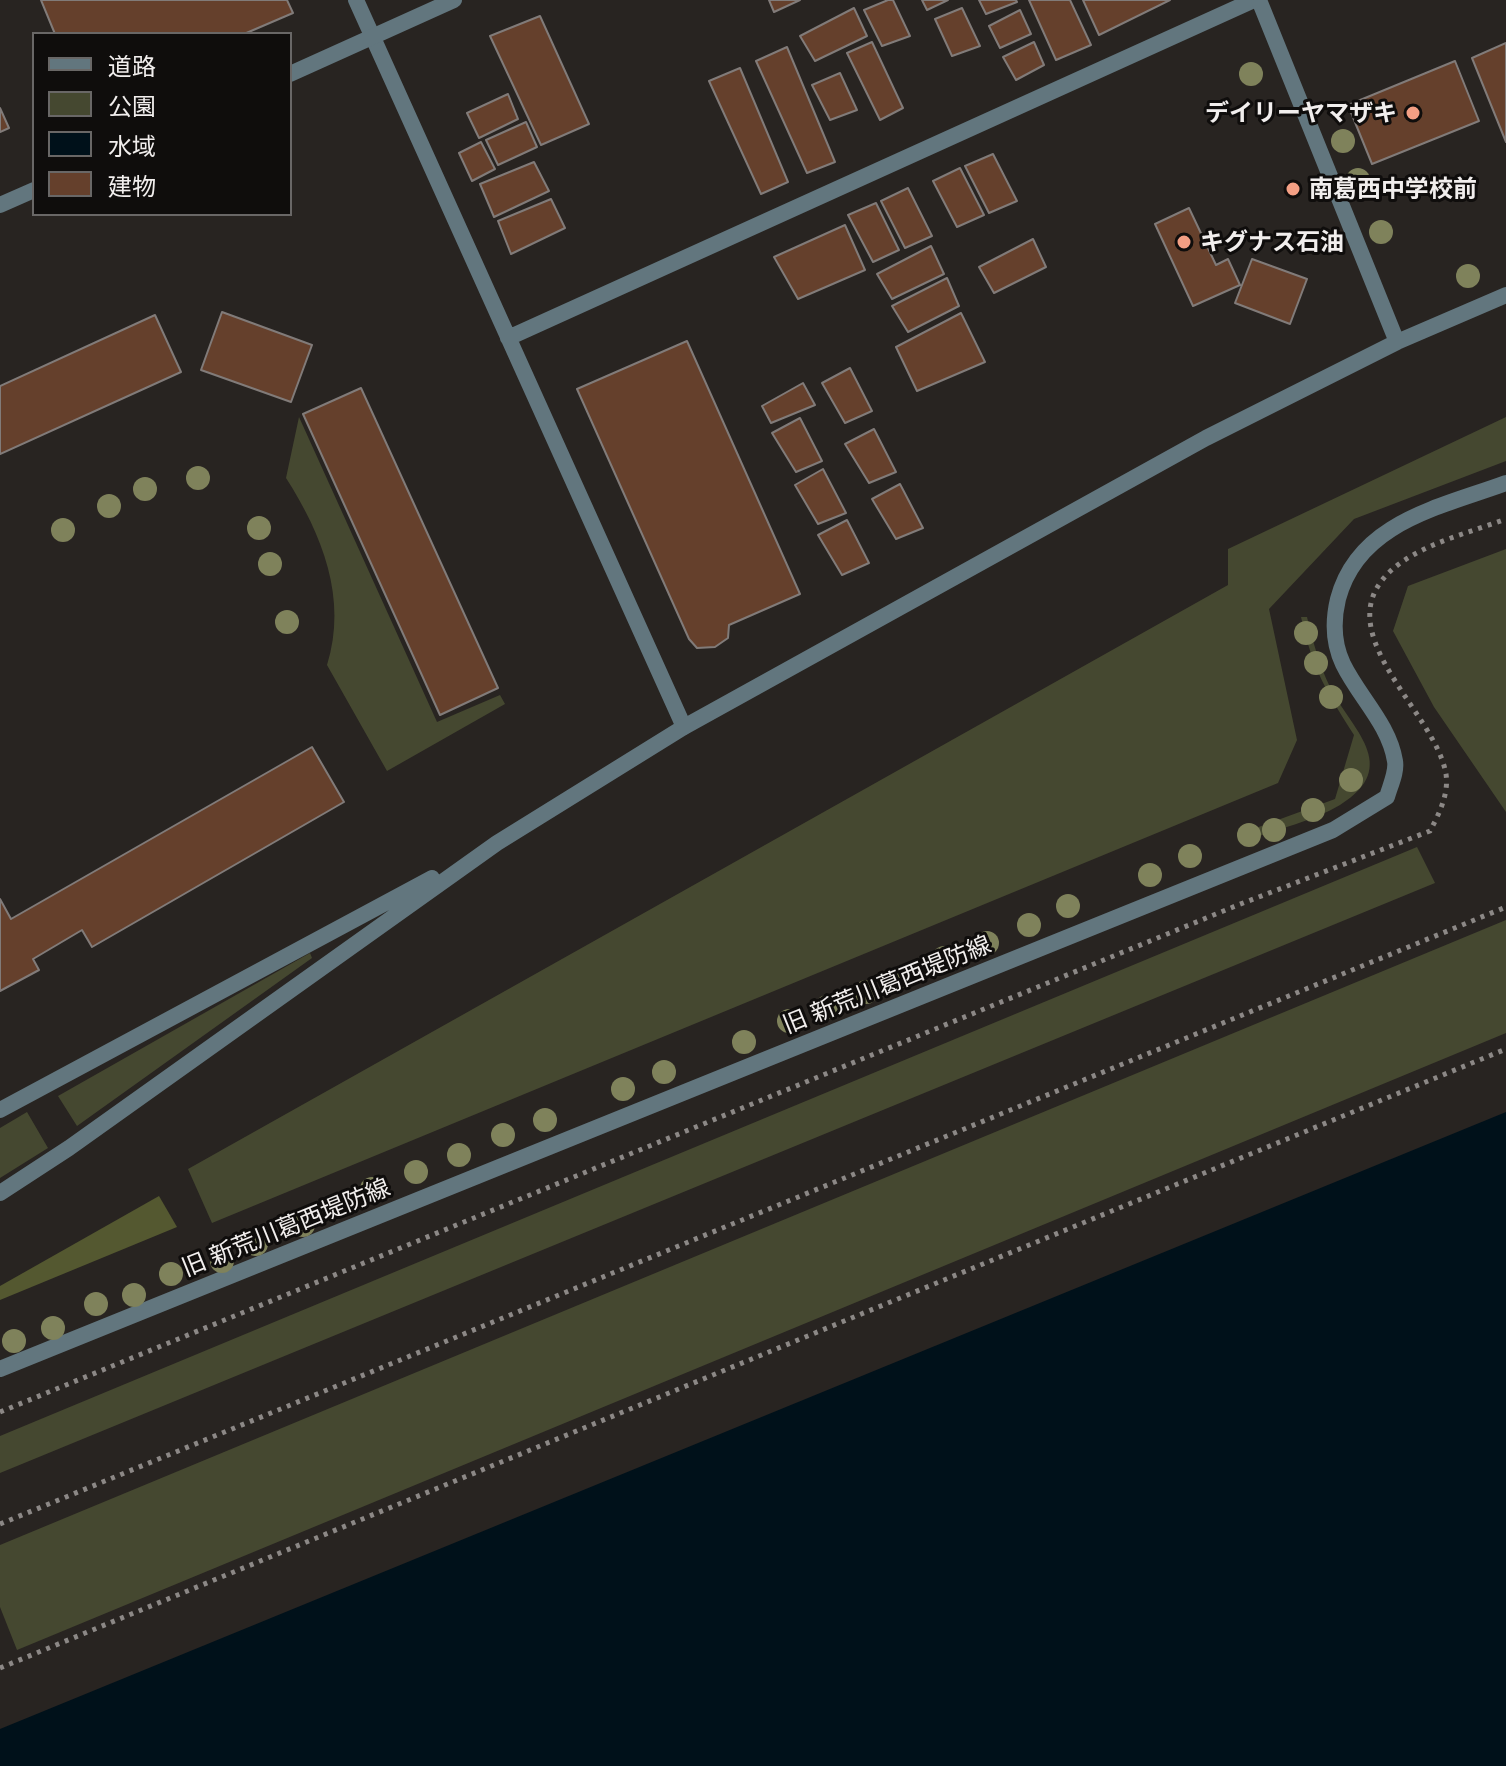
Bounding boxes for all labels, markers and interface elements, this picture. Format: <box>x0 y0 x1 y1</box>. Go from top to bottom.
legend <box>32 32 292 216</box>
text: 道路 <box>108 51 156 80</box>
text: 公園 <box>108 91 156 120</box>
place label: デイリーヤマザキ <box>1205 99 1397 127</box>
marker: デイリーヤマザキ <box>1404 104 1422 122</box>
text: 水域 <box>108 131 156 160</box>
text: 建物 <box>108 171 156 200</box>
place label: 南葛西中学校前 <box>1309 175 1477 203</box>
marker: 南葛西中学校前 <box>1284 180 1302 198</box>
place label: キグナス石油 <box>1200 228 1344 256</box>
marker: キグナス石油 <box>1175 233 1193 251</box>
street label: 旧 新荒川葛西堤防線 <box>779 930 995 1040</box>
street label: 旧 新荒川葛西堤防線 <box>178 1173 394 1283</box>

